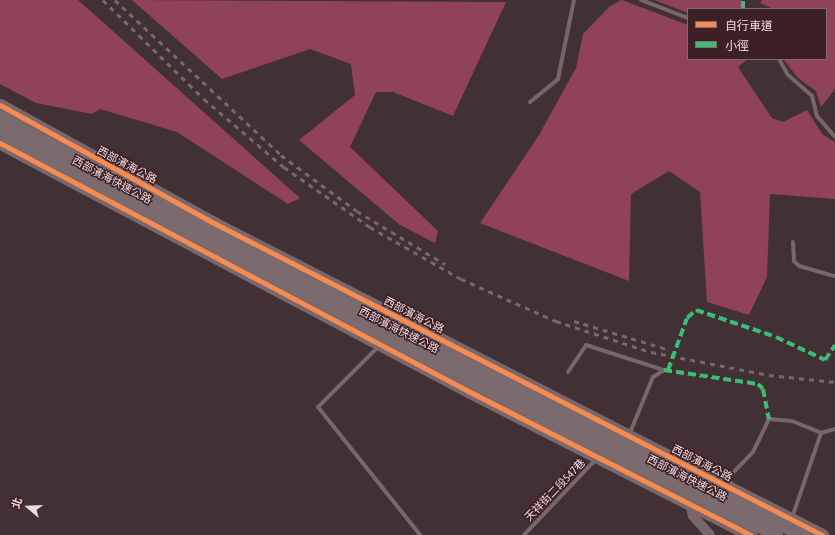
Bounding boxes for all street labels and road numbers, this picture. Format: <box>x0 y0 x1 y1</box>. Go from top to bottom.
street label: 西部濱海公路 <box>95 144 159 186</box>
street label: 西部濱海快速公路 <box>70 154 154 206</box>
street label: 西部濱海公路 <box>382 294 446 336</box>
street label: 西部濱海快速公路 <box>357 304 441 356</box>
street label: 西部濱海公路 <box>670 442 734 484</box>
street label: 西部濱海快速公路 <box>645 452 729 504</box>
street label: 天祥街二段547巷 <box>522 456 588 524</box>

